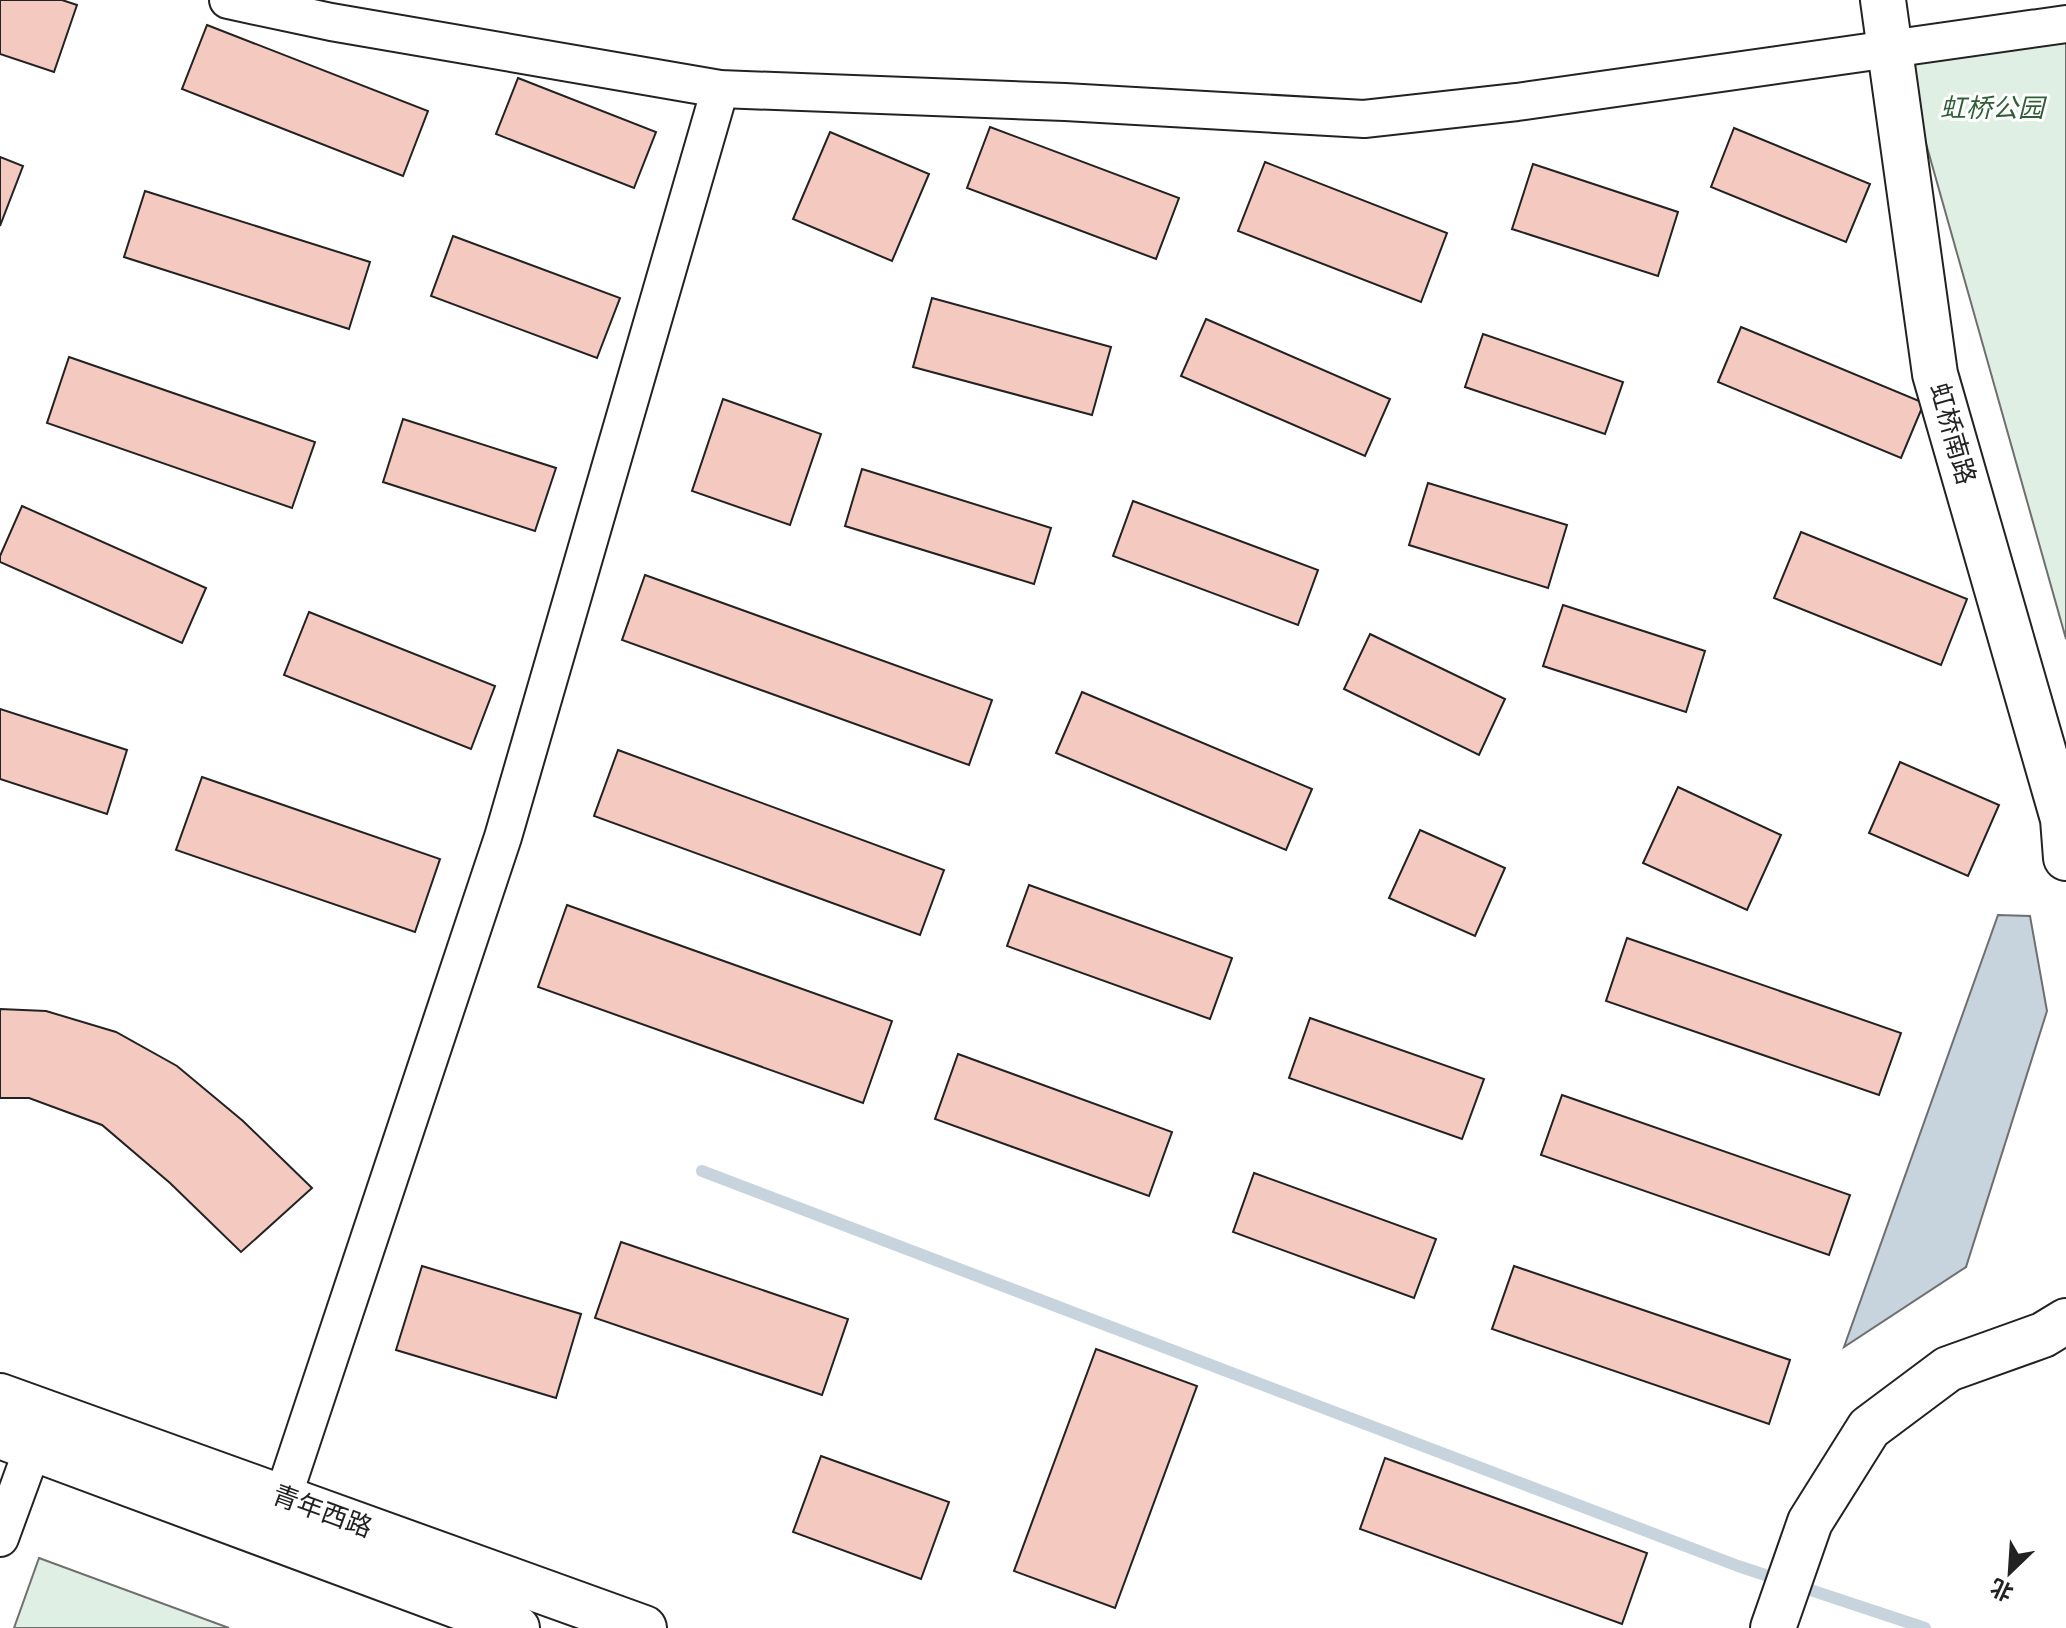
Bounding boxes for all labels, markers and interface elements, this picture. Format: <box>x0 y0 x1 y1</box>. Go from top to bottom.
park label: 虹桥公园 <box>1940 89 2048 129</box>
street label: 虹桥南路 <box>1918 378 1986 490</box>
street label: 青年西路 <box>266 1475 378 1549</box>
north arrow <box>1970 1532 2050 1612</box>
text: 北 <box>1985 1569 2019 1608</box>

